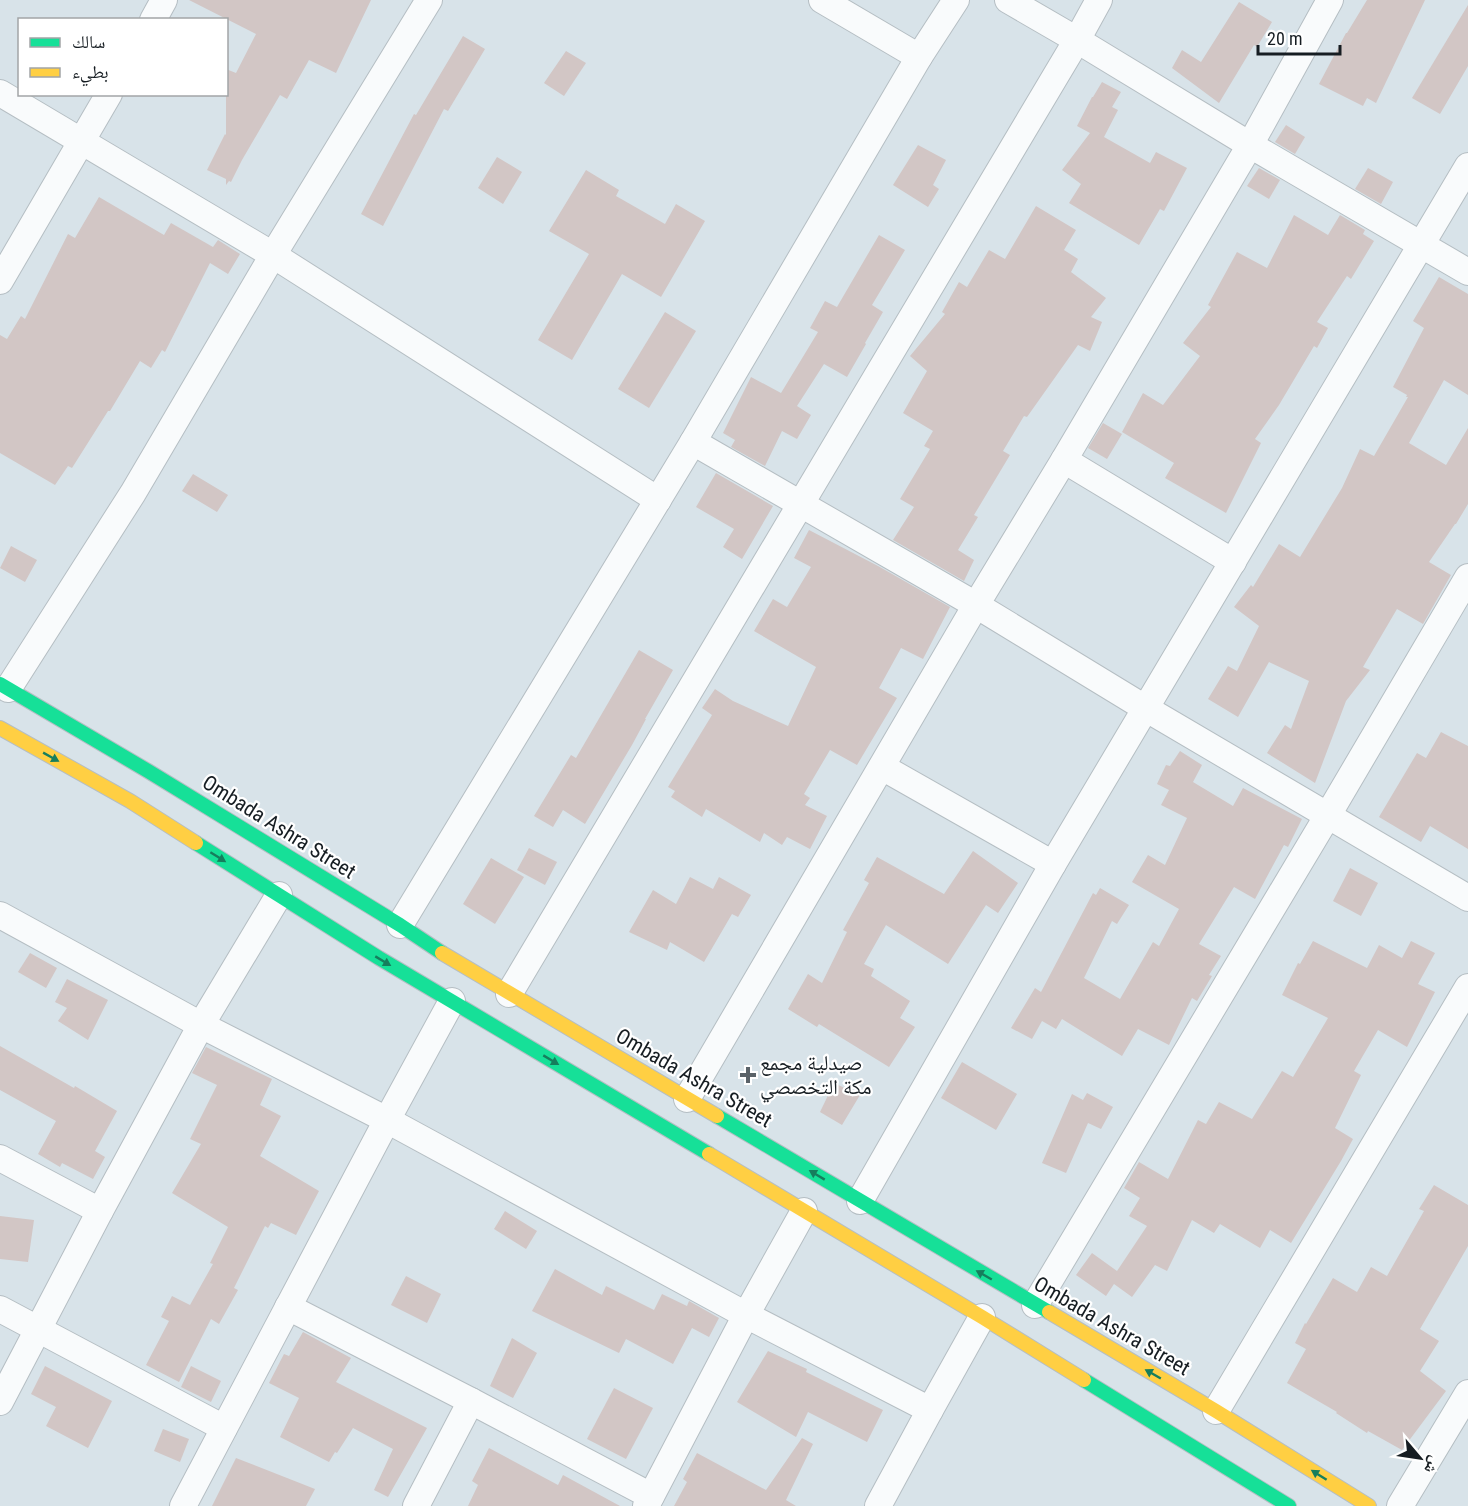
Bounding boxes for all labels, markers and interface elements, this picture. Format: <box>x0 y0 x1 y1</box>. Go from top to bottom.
legend <box>18 18 228 96</box>
scale bar <box>1258 18 1340 56</box>
text: 20 m <box>1267 28 1302 49</box>
text: سالك <box>72 31 105 52</box>
text: بطيء <box>72 61 109 87</box>
one-way arrow <box>43 752 60 762</box>
street label: Ombada Ashra Street <box>198 770 360 884</box>
one-way arrow <box>210 851 226 863</box>
one-way arrow <box>375 956 392 966</box>
street label: Ombada Ashra Street <box>612 1024 776 1132</box>
place label: صيدلية مجمع مكة التخصصي <box>760 1051 872 1103</box>
one-way arrow <box>543 1055 559 1066</box>
marker: صيدلية مجمع مكة التخصصي <box>741 1068 755 1082</box>
one-way arrow <box>809 1170 825 1181</box>
one-way arrow <box>976 1270 993 1280</box>
street label: Ombada Ashra Street <box>1030 1272 1194 1380</box>
one-way arrow <box>1145 1368 1161 1379</box>
north arrow <box>1390 1428 1450 1488</box>
text: ش <box>1420 1453 1445 1477</box>
one-way arrow <box>1311 1470 1327 1481</box>

